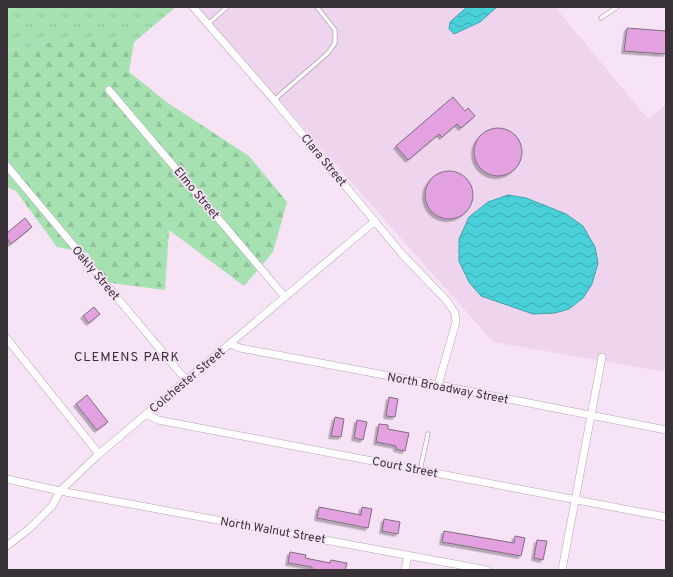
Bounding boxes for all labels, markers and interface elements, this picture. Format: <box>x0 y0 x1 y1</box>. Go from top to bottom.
street label: Clara Street <box>297 131 350 190</box>
street label: Elmo Street <box>170 164 223 223</box>
street label: Oakly Street <box>68 243 123 304</box>
street label: Colchester Street <box>147 344 229 417</box>
district label: CLEMENS PARK <box>74 350 180 366</box>
street label: North Broadway Street <box>386 369 510 409</box>
street label: Court Street <box>371 454 439 482</box>
street label: North Walnut Street <box>219 514 327 548</box>

